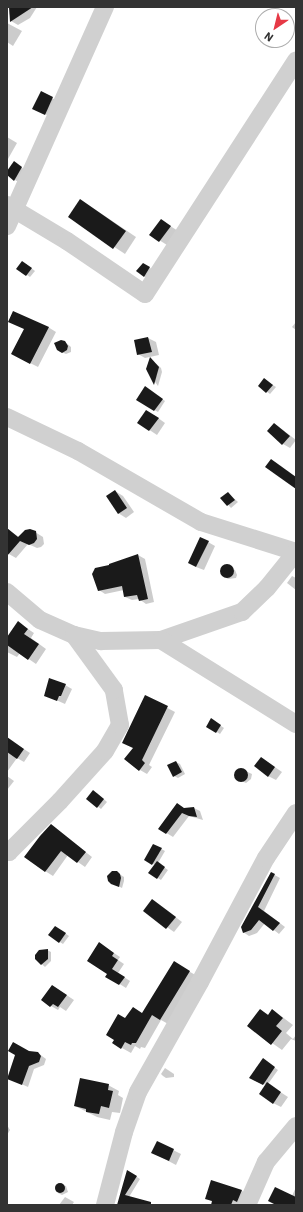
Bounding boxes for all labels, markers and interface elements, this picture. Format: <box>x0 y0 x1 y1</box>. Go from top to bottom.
north arrow <box>255 8 295 48</box>
text: N <box>261 29 276 45</box>

